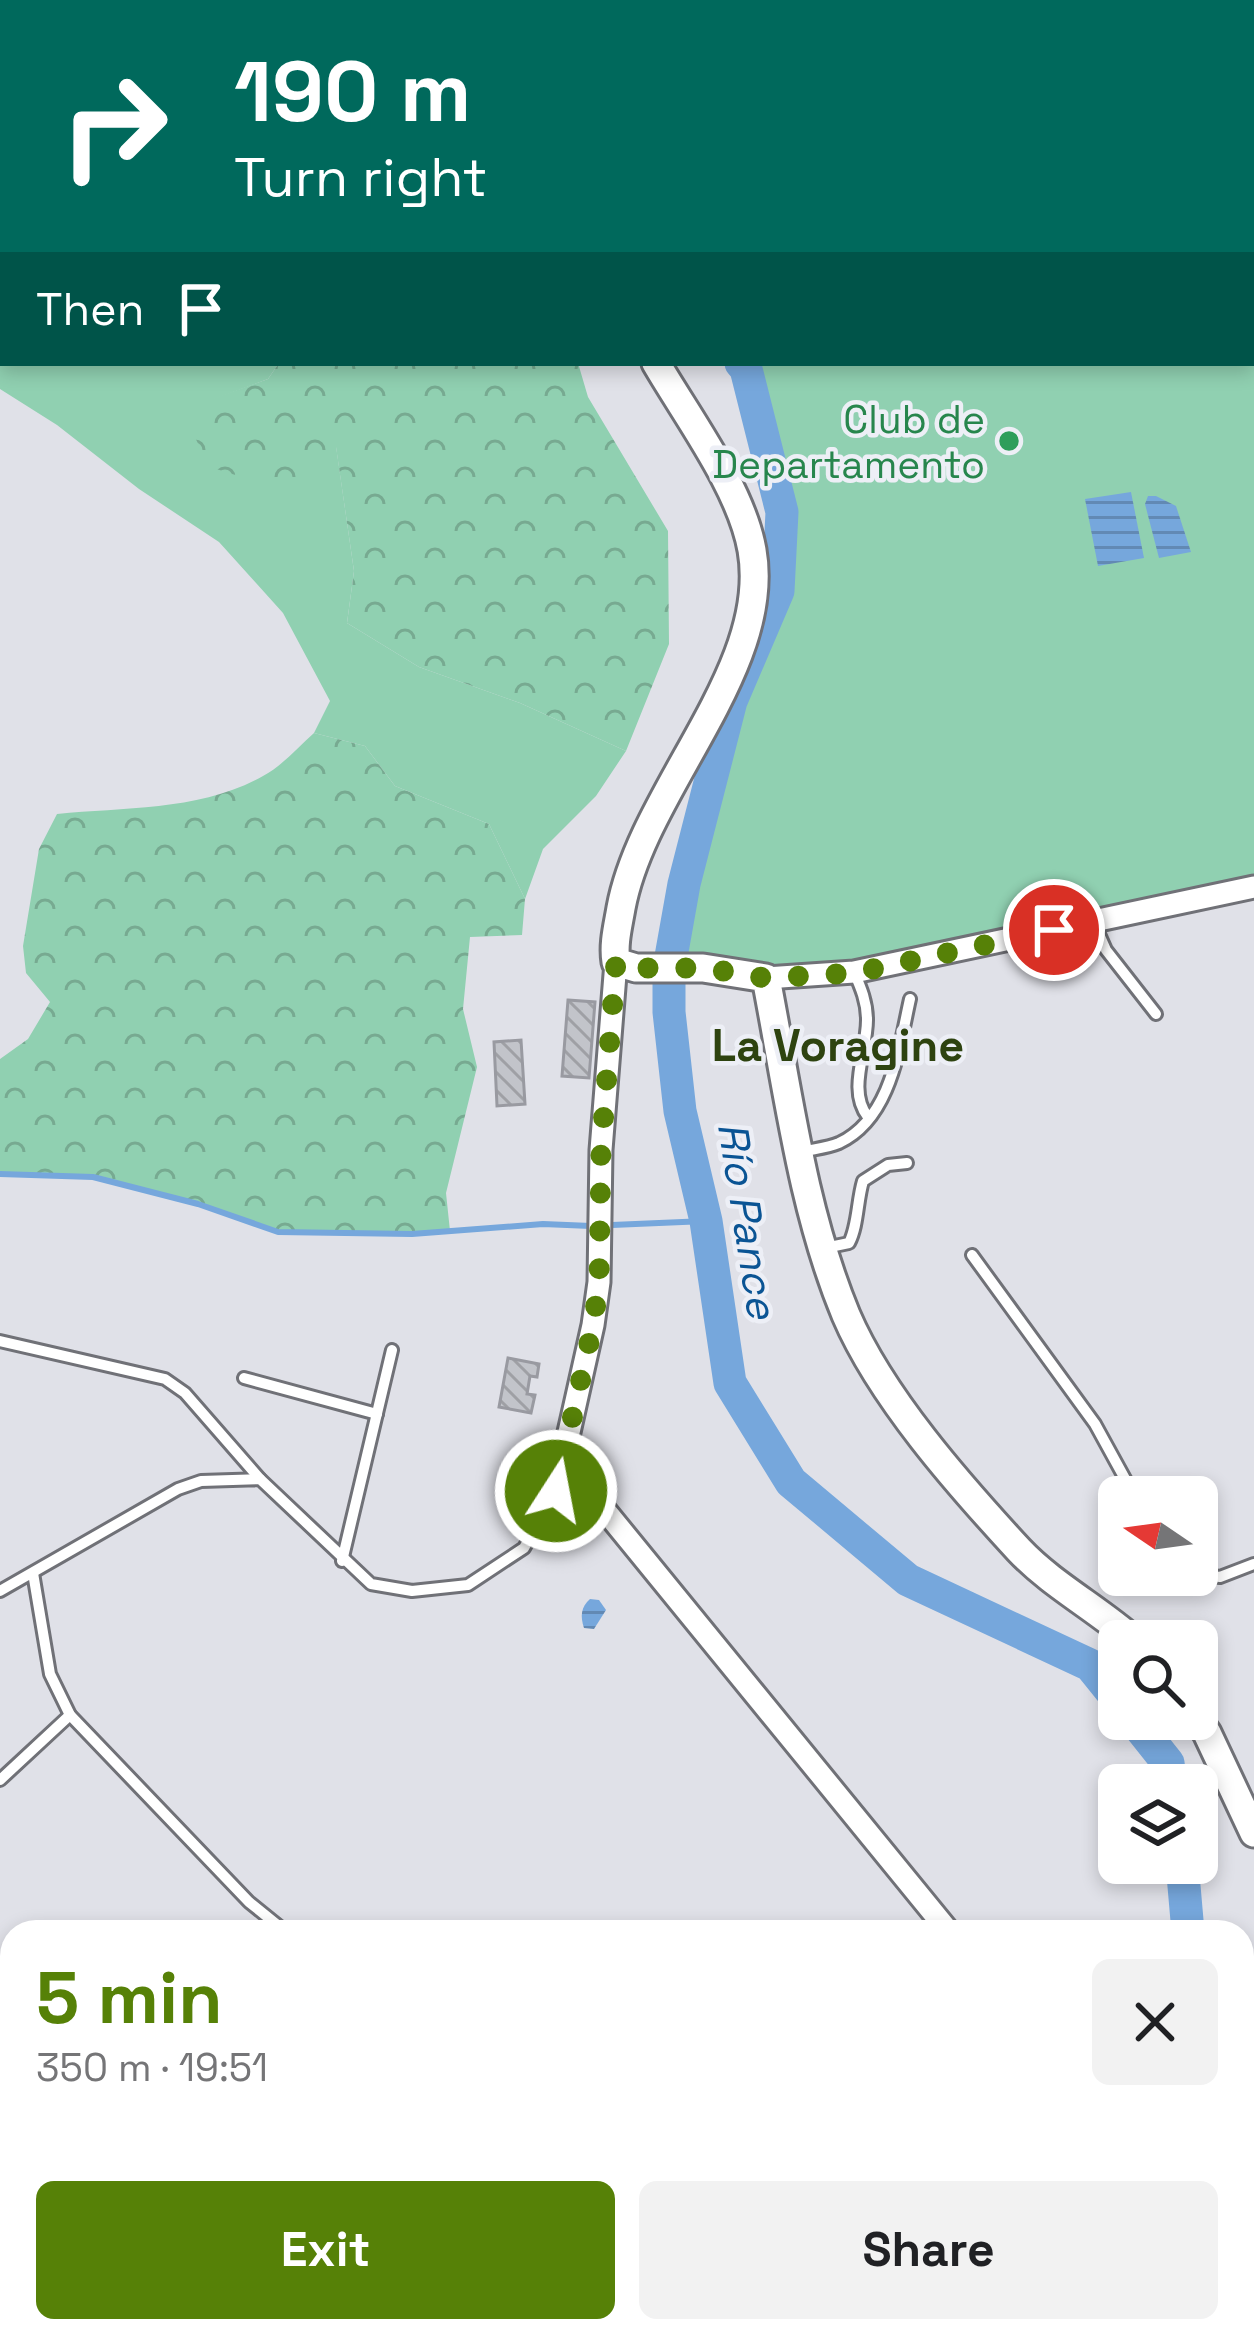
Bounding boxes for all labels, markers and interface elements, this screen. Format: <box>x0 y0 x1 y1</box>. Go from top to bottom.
text: 190 m <box>234 38 471 146</box>
icon: right <box>36 48 192 204</box>
text: Turn right <box>234 143 487 212</box>
icon: arrive <box>168 276 234 342</box>
text: Then <box>36 281 144 338</box>
place label: Club de Departamento <box>712 395 985 489</box>
marker: Club de Departamento <box>996 428 1022 454</box>
pin <box>1003 879 1105 981</box>
icon: arrive <box>1021 897 1087 963</box>
district label: La Voragine <box>712 1017 964 1074</box>
water label: Río Pance <box>706 1118 790 1324</box>
position arrow <box>493 1428 619 1554</box>
north arrow <box>1098 1476 1218 1596</box>
map controls <box>1098 1476 1218 1884</box>
button: search <box>1098 1620 1218 1740</box>
button: layers <box>1098 1764 1218 1884</box>
text: 5 min <box>36 1952 222 2044</box>
button: close <box>1092 1959 1218 2085</box>
text: 350 m · 19:51 <box>36 2043 268 2092</box>
button: Exit <box>36 2181 615 2319</box>
button: Share <box>639 2181 1218 2319</box>

